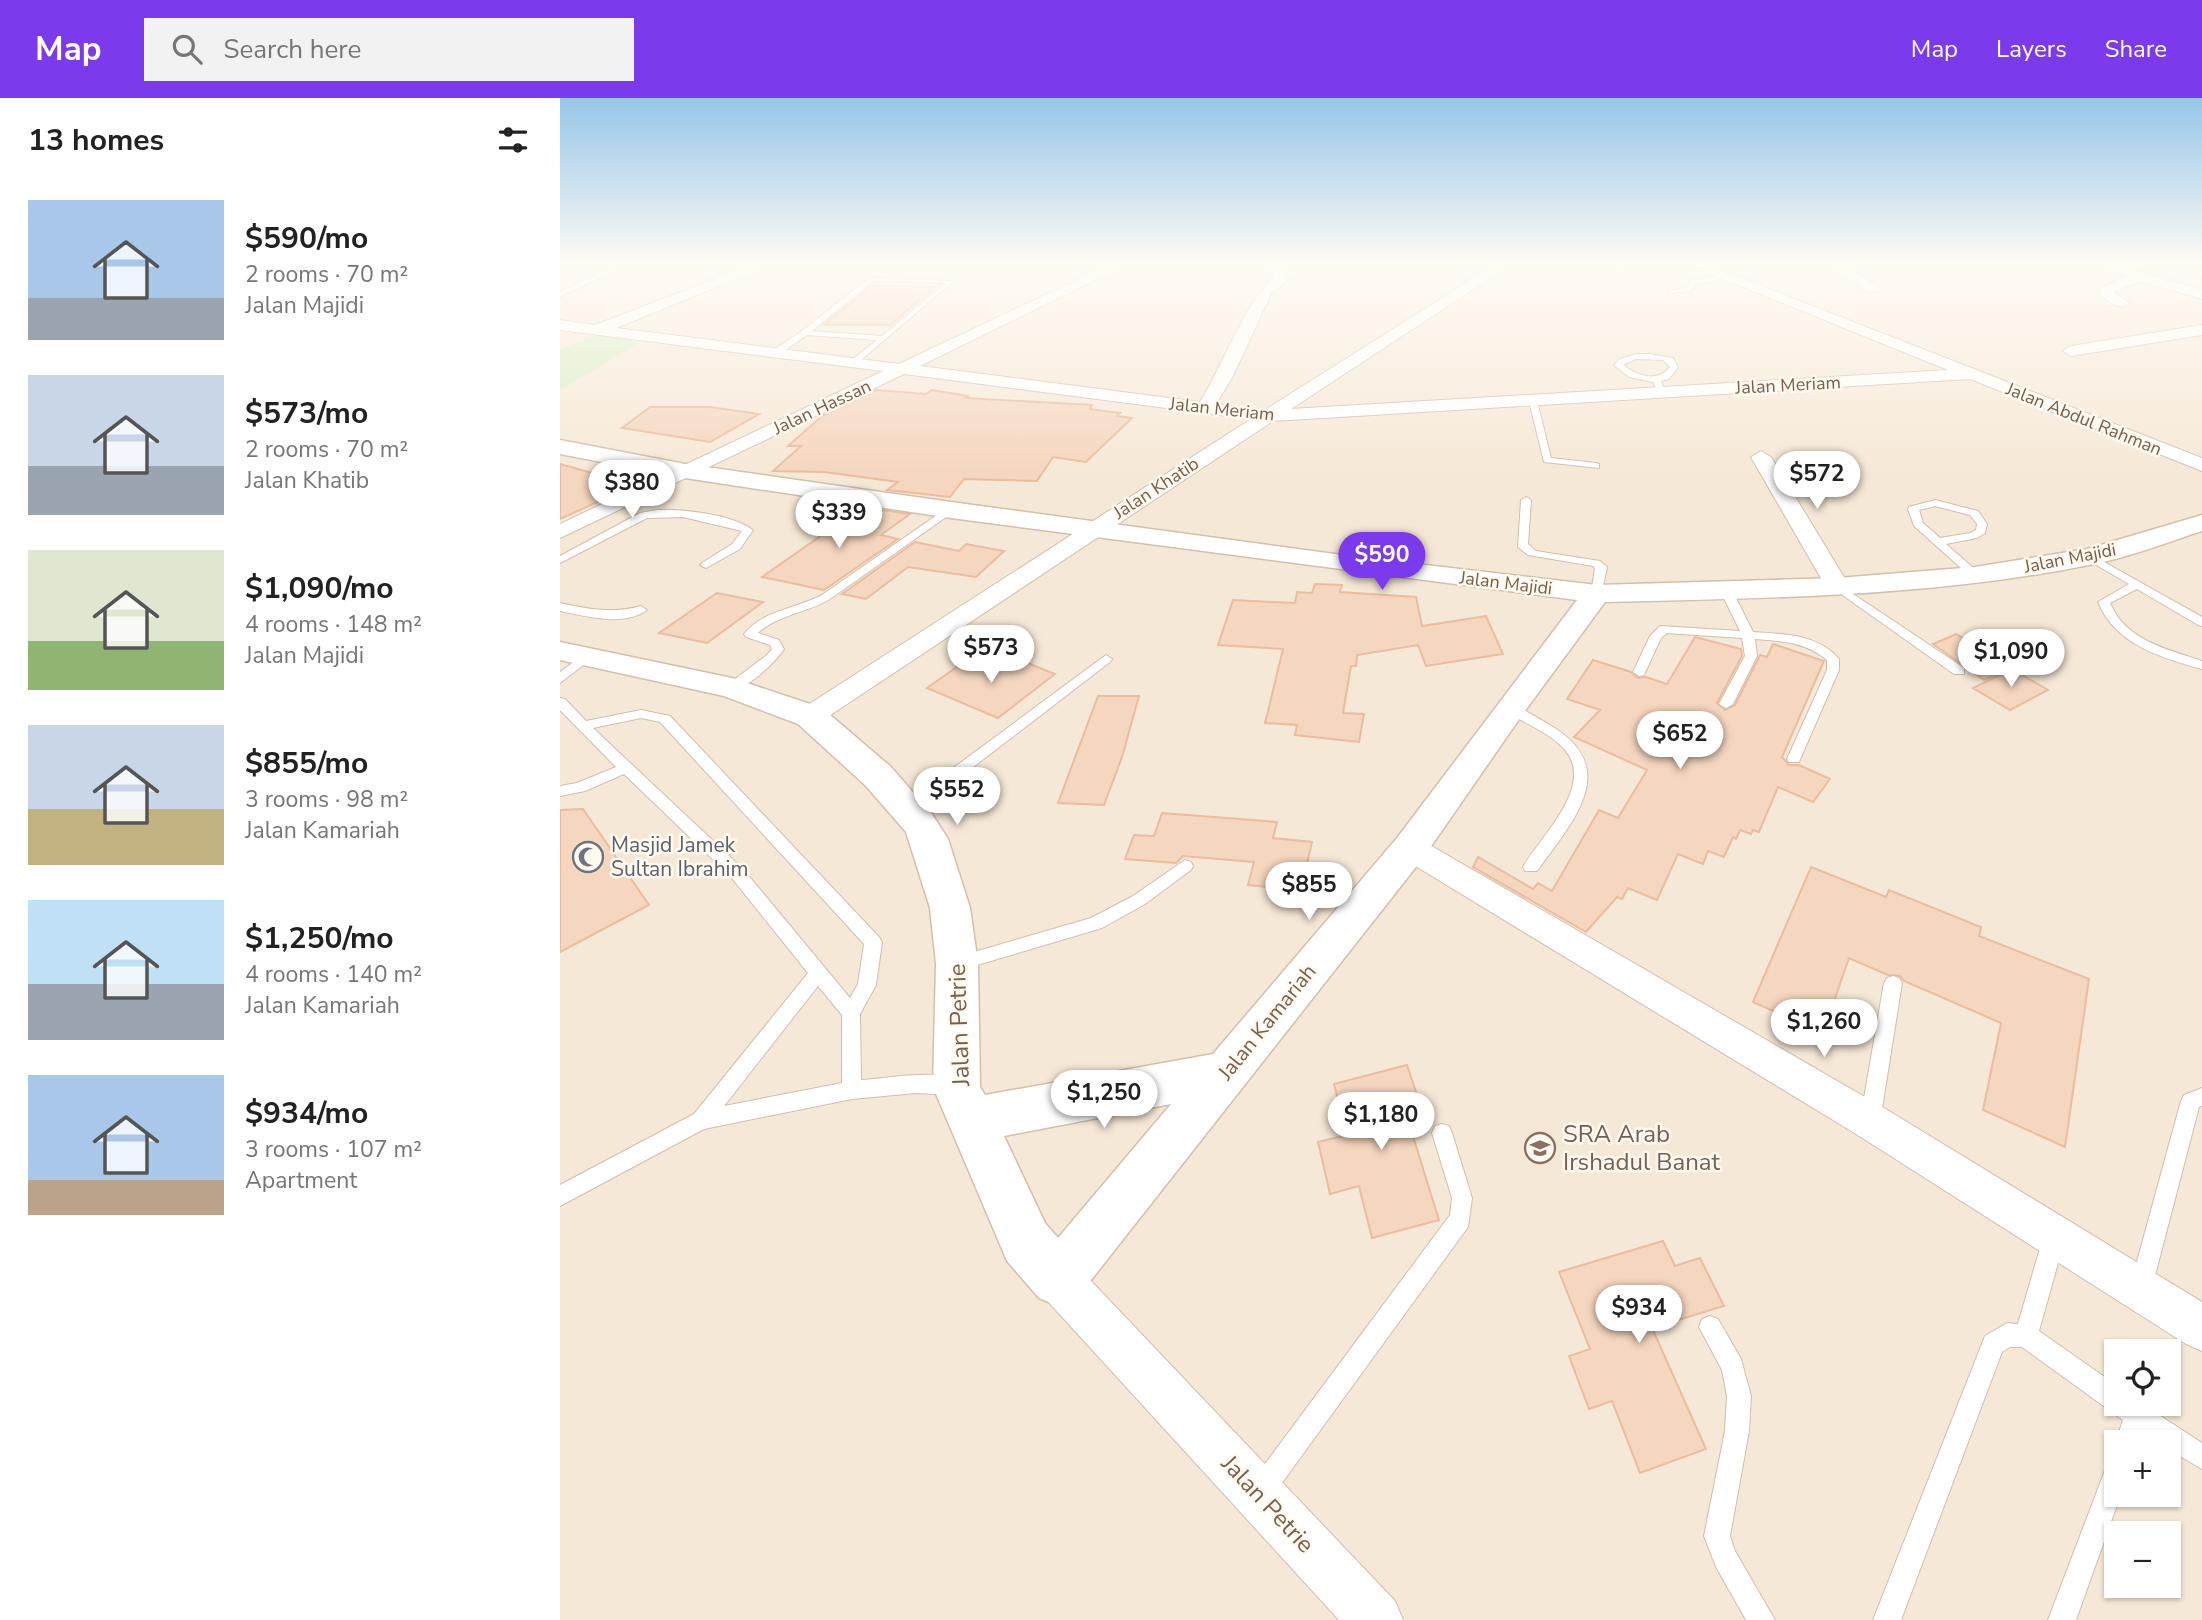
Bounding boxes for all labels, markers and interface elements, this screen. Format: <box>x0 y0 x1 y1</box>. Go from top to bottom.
search box <box>144 18 634 81</box>
text: Map <box>35 27 102 72</box>
icon: search <box>168 30 206 68</box>
text: Search here <box>224 32 361 67</box>
text: Map <box>1911 33 1958 65</box>
text: Layers <box>1996 33 2067 65</box>
text: Share <box>2105 33 2167 65</box>
text: 13 homes <box>28 120 164 161</box>
icon: filters <box>494 121 532 159</box>
text: $590/mo <box>245 218 368 259</box>
icon: home <box>84 228 168 312</box>
text: 2 rooms · 70 m² <box>245 259 408 290</box>
text: Jalan Majidi <box>245 290 364 321</box>
street label: Jalan Meriam <box>1734 370 1841 400</box>
street label: Jalan Hassan <box>768 374 875 441</box>
street label: Jalan Abdul Rahman <box>2002 376 2166 461</box>
street label: Jalan Meriam <box>1167 391 1276 426</box>
text: $573/mo <box>245 393 368 434</box>
icon: home <box>84 403 168 487</box>
text: 2 rooms · 70 m² <box>245 434 408 465</box>
street label: Jalan Khatib <box>1108 451 1203 525</box>
pin: $572 <box>1776 452 1858 511</box>
text: $572 <box>1789 458 1845 489</box>
pin: $380 <box>591 460 673 520</box>
text: Jalan Khatib <box>245 465 369 496</box>
text: $380 <box>604 467 660 498</box>
pin: $339 <box>798 490 880 550</box>
text: $339 <box>811 497 867 528</box>
pin: $590 <box>1341 532 1423 592</box>
street label: Jalan Majidi <box>2021 537 2118 579</box>
text: $590 <box>1354 539 1410 570</box>
street label: Jalan Majidi <box>1457 565 1554 601</box>
text: $1,090/mo <box>245 568 394 609</box>
icon: home <box>84 578 168 662</box>
text: 4 rooms · 148 m² <box>245 609 422 640</box>
pin: $573 <box>950 626 1032 685</box>
pin: $1,090 <box>1954 630 2068 689</box>
text: $573 <box>963 632 1019 663</box>
text: $1,090 <box>1974 636 2048 667</box>
text: Jalan Majidi <box>245 640 364 671</box>
pin: $652 <box>1639 712 1721 771</box>
text: $652 <box>1652 718 1708 749</box>
text: $855/mo <box>245 743 368 784</box>
icon: home <box>84 753 168 837</box>
pin: $552 <box>916 768 998 827</box>
text: $552 <box>929 774 985 805</box>
text: 3 rooms · 98 m² <box>245 784 408 815</box>
text: Jalan Kamariah <box>245 815 400 846</box>
place label: Masjid Jamek Sultan Ibrahim <box>611 831 748 883</box>
mosque icon: Masjid Jamek Sultan Ibrahim <box>571 840 605 874</box>
pin: $855 <box>1268 862 1350 922</box>
text: $855 <box>1281 869 1337 900</box>
text: $1,250/mo <box>245 918 394 959</box>
icon: home <box>84 928 168 1012</box>
street label: Jalan Kamariah <box>1211 958 1322 1087</box>
text: 4 rooms · 140 m² <box>245 959 422 990</box>
street label: Jalan Petrie <box>941 963 977 1088</box>
text: Jalan Kamariah <box>245 990 400 1021</box>
pin: $1,260 <box>1767 1000 1881 1059</box>
text: $1,260 <box>1787 1006 1861 1037</box>
pin: $1,250 <box>1047 1070 1161 1130</box>
text: $1,250 <box>1067 1077 1141 1108</box>
text: $934/mo <box>245 1093 368 1134</box>
pin: $1,180 <box>1324 1093 1438 1152</box>
text: $1,180 <box>1344 1099 1418 1130</box>
icon: home <box>84 1103 168 1187</box>
place label: SRA Arab Irshadul Banat <box>1563 1118 1721 1178</box>
school or university icon: SRA Arab Irshadul Banat <box>1523 1131 1557 1165</box>
text: 3 rooms · 107 m² <box>245 1134 422 1165</box>
text: Apartment <box>245 1165 357 1196</box>
pin: $934 <box>1598 1286 1680 1345</box>
text: $934 <box>1611 1292 1667 1323</box>
map controls <box>2104 1339 2181 1598</box>
button: locate <box>2104 1339 2181 1416</box>
button: + <box>2104 1430 2181 1507</box>
street label: Jalan Petrie <box>1214 1447 1322 1560</box>
button: − <box>2104 1521 2181 1598</box>

